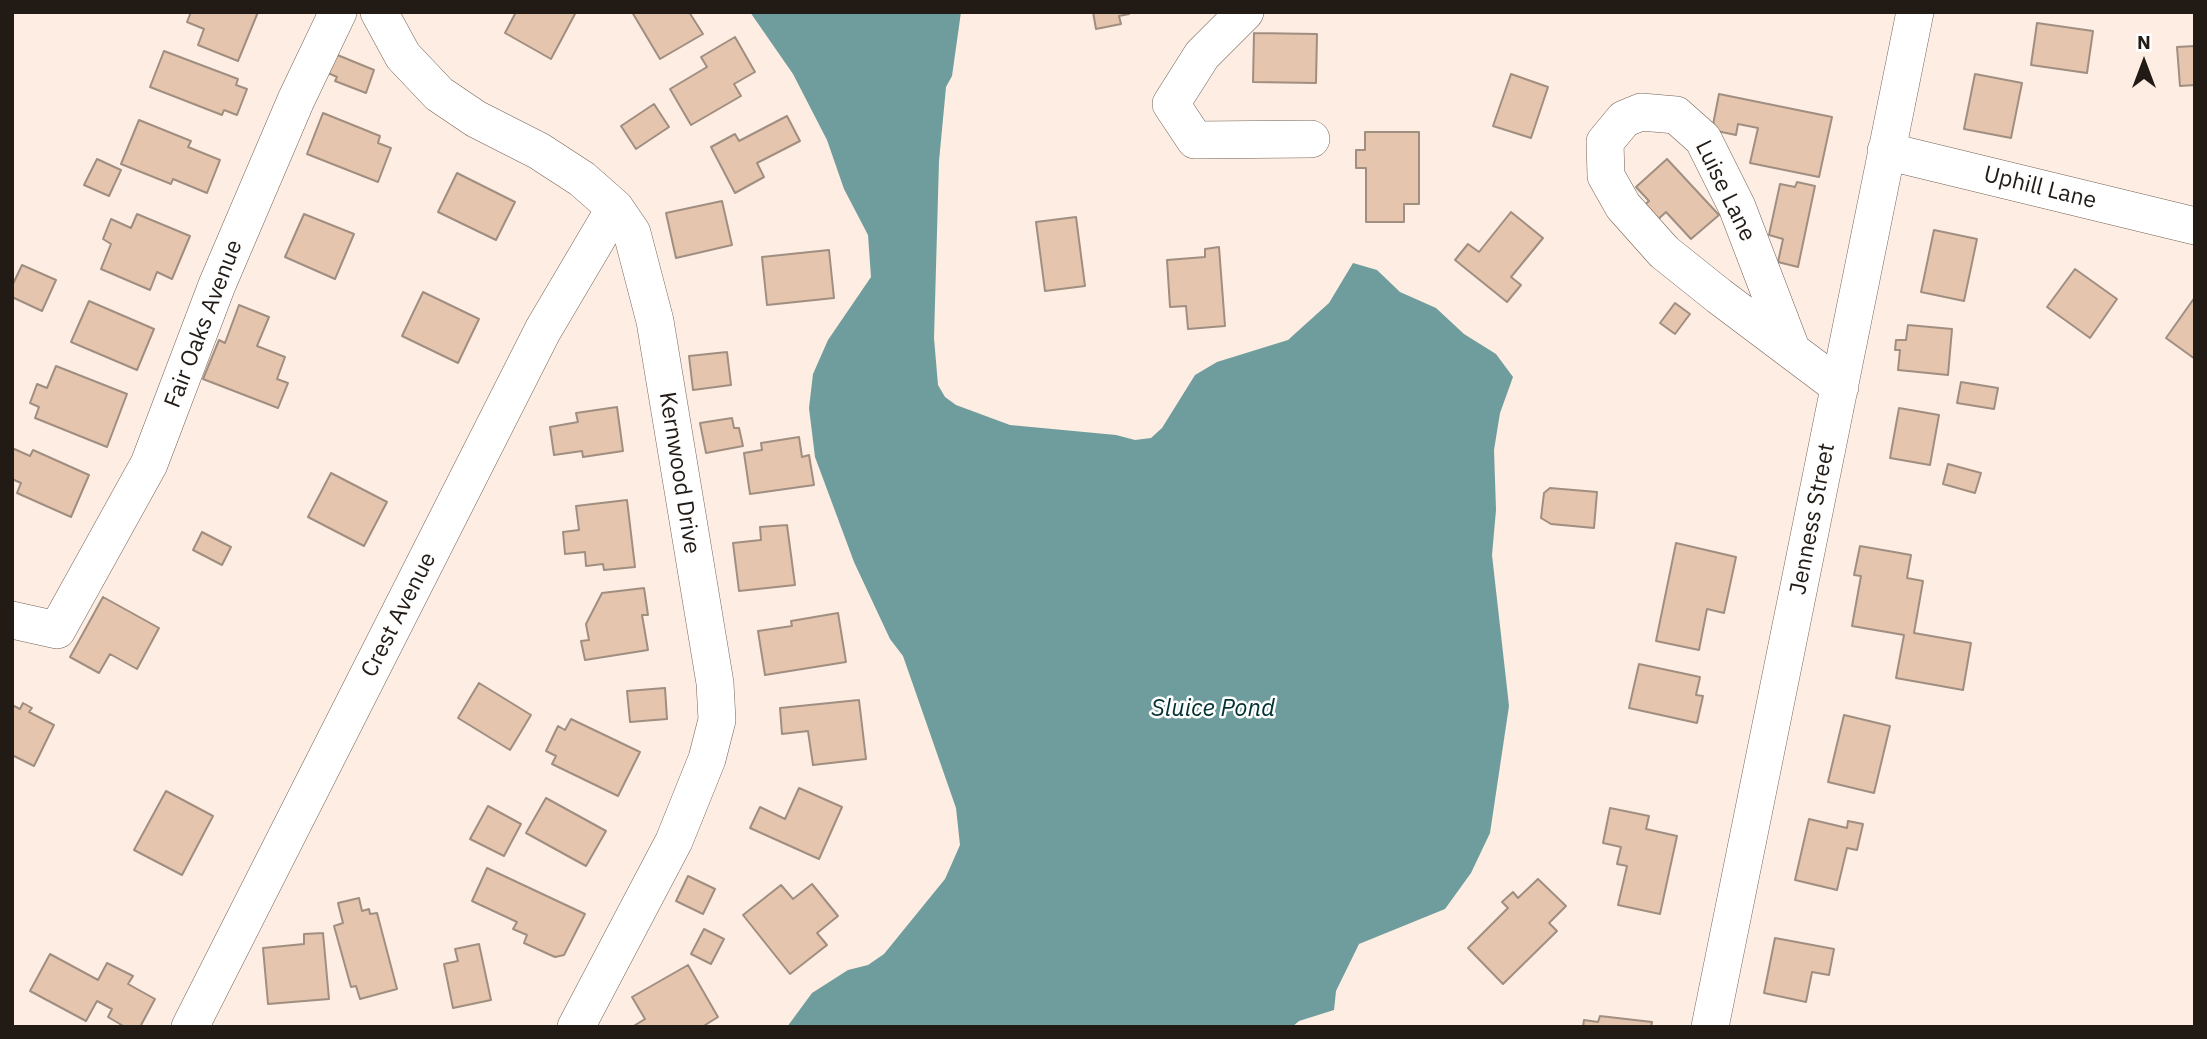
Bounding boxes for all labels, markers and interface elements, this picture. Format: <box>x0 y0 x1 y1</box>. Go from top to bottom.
north arrow <box>2109 28 2179 98</box>
text: N <box>2137 30 2151 54</box>
street label: Luise Lane <box>1689 136 1761 246</box>
street label: Uphill Lane <box>1981 161 2099 215</box>
street label: Fair Oaks Avenue <box>159 236 249 412</box>
street label: Kernwood Drive <box>653 390 705 556</box>
street label: Jenness Street <box>1785 441 1841 597</box>
street label: Crest Avenue <box>356 548 442 682</box>
water label: Sluice Pond <box>1151 695 1275 723</box>

